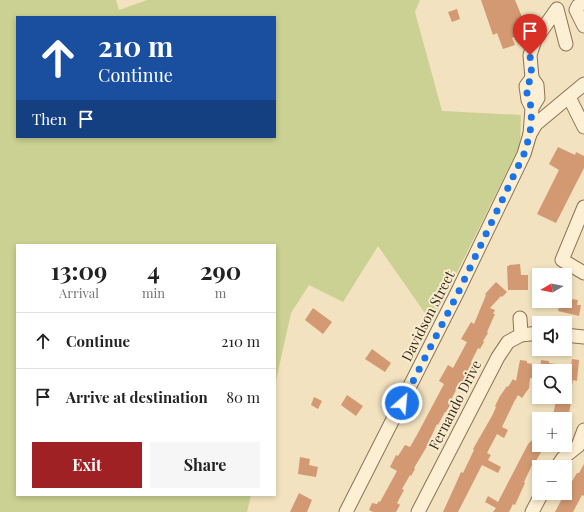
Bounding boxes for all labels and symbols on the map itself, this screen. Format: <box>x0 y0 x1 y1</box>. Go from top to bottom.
pin <box>513 14 547 55</box>
street label: Davidson Street <box>397 266 459 364</box>
north arrow <box>532 268 572 308</box>
street label: Fernando Drive <box>424 357 485 453</box>
position arrow <box>381 382 423 424</box>

